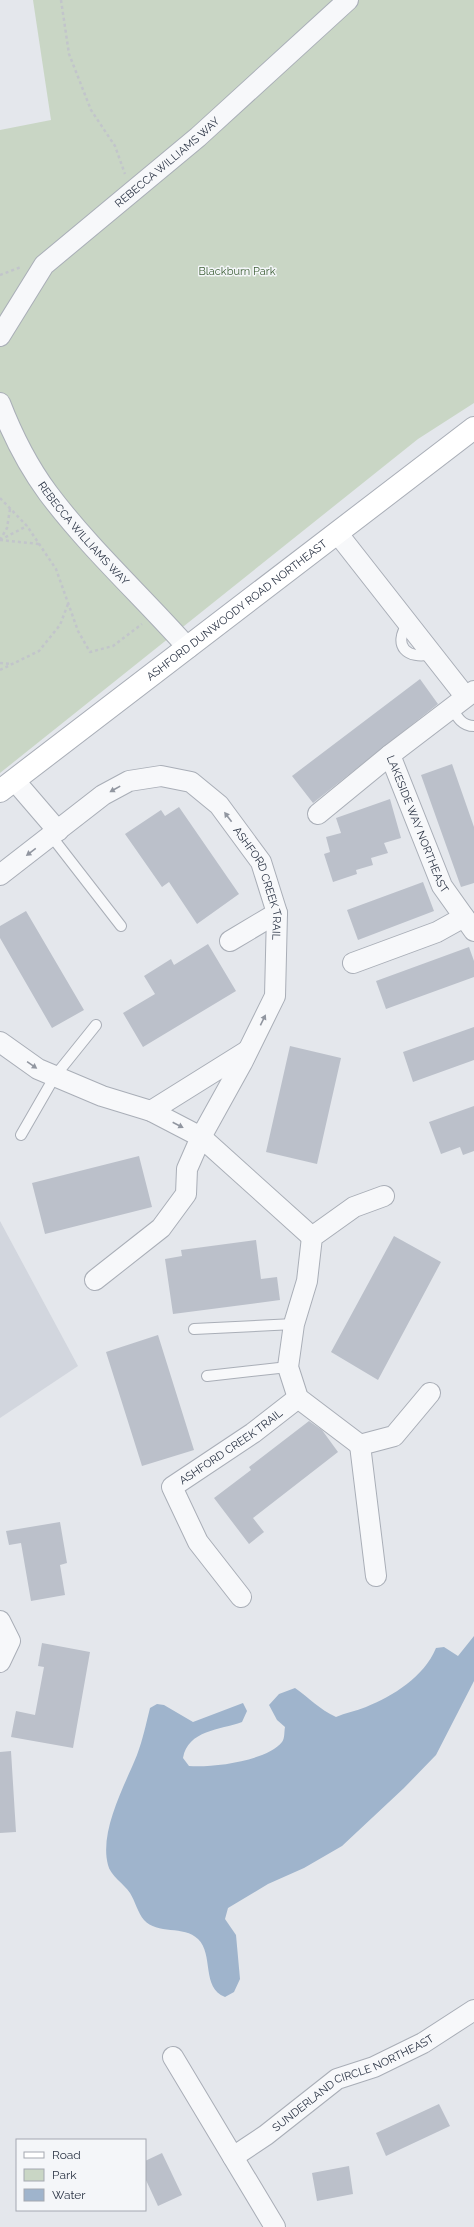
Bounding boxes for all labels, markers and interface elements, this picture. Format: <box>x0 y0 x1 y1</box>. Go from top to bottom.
street label: REBECCA WILLIAMS WAY <box>112 115 222 210</box>
park label: Blackburn Park <box>198 265 276 278</box>
street label: REBECCA WILLIAMS WAY <box>35 479 132 588</box>
street label: ASHFORD DUNWOODY ROAD NORTHEAST <box>144 537 330 683</box>
street label: LAKESIDE WAY NORTHEAST <box>384 754 451 896</box>
one-way arrow <box>109 785 121 792</box>
one-way arrow <box>224 812 232 822</box>
street label: ASHFORD CREEK TRAIL <box>230 824 284 941</box>
one-way arrow <box>26 848 37 856</box>
one-way arrow <box>260 1015 266 1026</box>
one-way arrow <box>27 1061 37 1069</box>
one-way arrow <box>172 1122 183 1128</box>
street label: ASHFORD CREEK TRAIL <box>177 1406 286 1487</box>
street label: SUNDERLAND CIRCLE NORTHEAST <box>270 2032 436 2135</box>
legend <box>16 2139 146 2211</box>
text: Road <box>52 2148 81 2162</box>
text: Park <box>52 2168 77 2182</box>
text: Water <box>52 2188 86 2202</box>

